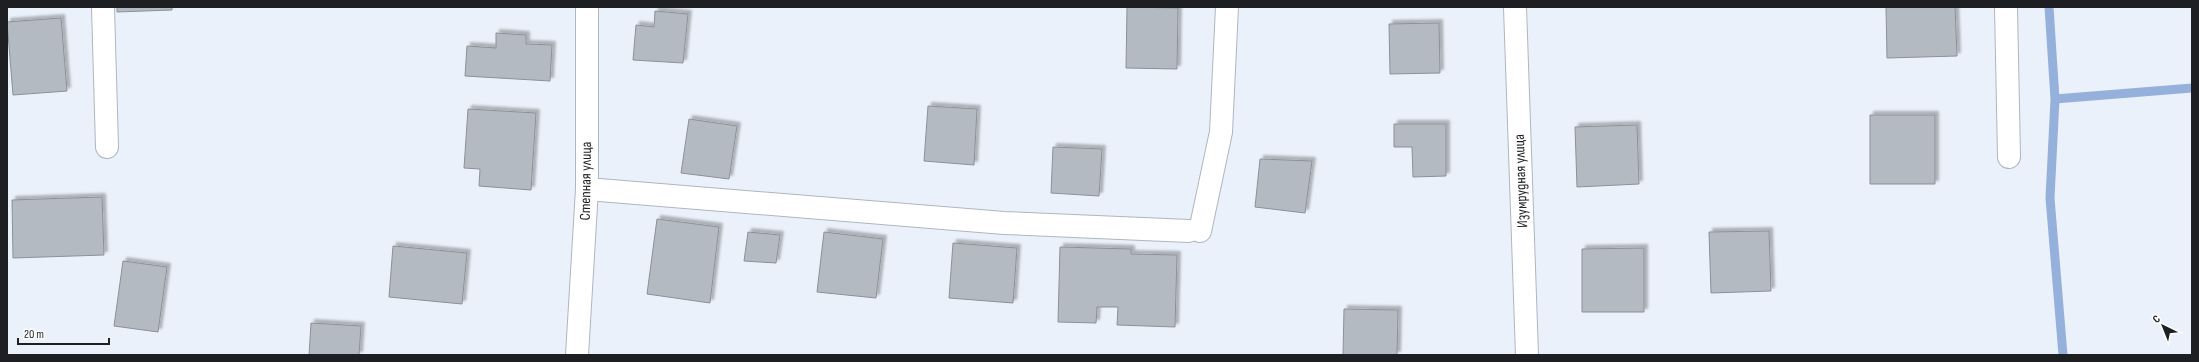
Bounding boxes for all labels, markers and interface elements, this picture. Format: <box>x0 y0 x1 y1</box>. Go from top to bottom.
street label: Изумрудная улица <box>1510 134 1532 228</box>
street label: Степная улица <box>576 141 596 221</box>
north arrow <box>2143 306 2183 346</box>
text: С <box>2150 312 2163 326</box>
scale bar <box>18 320 109 346</box>
text: 20 m <box>24 327 44 342</box>

